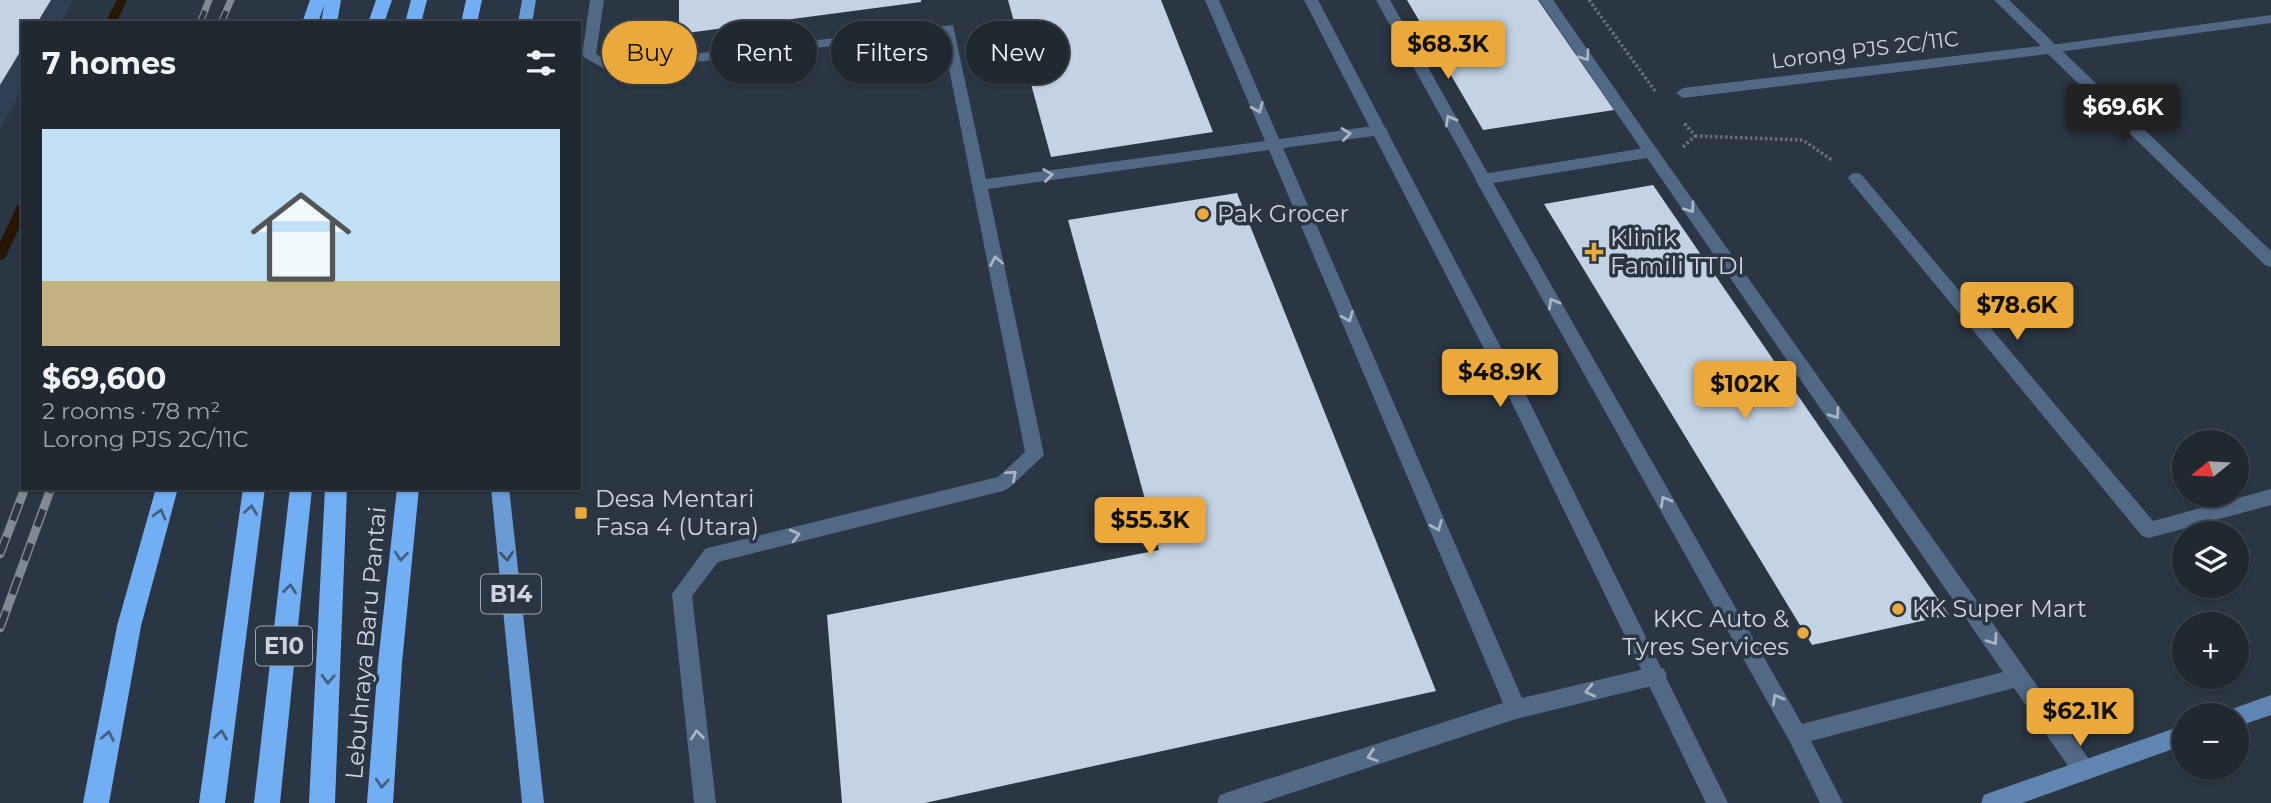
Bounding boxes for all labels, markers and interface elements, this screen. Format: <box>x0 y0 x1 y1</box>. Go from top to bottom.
chip: Buy <box>602 21 697 84</box>
chip: Rent <box>711 21 817 84</box>
chip: Filters <box>831 21 952 84</box>
chip: New <box>966 21 1069 84</box>
pin: $68.3K <box>1391 22 1505 81</box>
street label: Lorong PJS 2C/11C <box>1770 26 1960 73</box>
text: $68.3K <box>1407 30 1489 58</box>
icon: filters <box>522 44 560 82</box>
text: 7 homes <box>42 45 176 82</box>
one-way arrow <box>1577 48 1589 61</box>
pin: $69.6K <box>2066 85 2180 144</box>
text: $69.6K <box>2082 93 2164 121</box>
one-way arrow <box>1250 101 1264 113</box>
one-way arrow <box>1445 115 1458 127</box>
one-way arrow <box>1340 127 1352 142</box>
one-way arrow <box>1042 168 1054 183</box>
icon: home <box>238 174 364 300</box>
place label: Pak Grocer <box>1217 199 1349 228</box>
one-way arrow <box>1682 200 1694 213</box>
marker: Pak Grocer <box>1195 206 1211 222</box>
place label: Klinik Famili TTDI <box>1610 223 1745 280</box>
marker: Klinik Famili TTDI <box>1584 242 1604 262</box>
one-way arrow <box>989 255 1004 267</box>
pin: $78.6K <box>1960 282 2074 342</box>
text: $78.6K <box>1976 291 2058 319</box>
one-way arrow <box>1548 298 1561 311</box>
one-way arrow <box>1339 310 1353 322</box>
pin: $48.9K <box>1443 350 1557 409</box>
text: $48.9K <box>1458 358 1542 386</box>
text: $69,600 <box>42 360 166 397</box>
pin: $102K <box>1696 362 1794 421</box>
text: $102K <box>1710 370 1780 398</box>
text: 2 rooms · 78 m² <box>42 397 220 425</box>
one-way arrow <box>1827 406 1839 419</box>
text: Lorong PJS 2C/11C <box>42 425 249 453</box>
north arrow <box>2172 430 2249 508</box>
map controls <box>2172 430 2249 780</box>
one-way arrow <box>1004 470 1017 483</box>
place label: Desa Mentari Fasa 4 (Utara) <box>595 484 759 541</box>
one-way arrow <box>1660 496 1673 509</box>
pin: $55.3K <box>1093 498 1207 557</box>
one-way arrow <box>244 504 259 516</box>
street label: Lebuhraya Baru Pantai <box>339 505 392 781</box>
marker: Desa Mentari Fasa 4 (Utara) <box>573 505 589 521</box>
text: $55.3K <box>1111 506 1189 534</box>
one-way arrow <box>151 509 166 521</box>
one-way arrow <box>1429 519 1443 531</box>
button: layers <box>2172 521 2249 598</box>
one-way arrow <box>788 529 800 543</box>
one-way arrow <box>393 550 408 562</box>
one-way arrow <box>499 551 514 562</box>
road number: B14 <box>481 574 541 614</box>
one-way arrow <box>283 583 298 595</box>
place label: KK Super Mart <box>1912 594 2087 623</box>
marker: KK Super Mart <box>1890 601 1906 617</box>
place label: KKC Auto & Tyres Services <box>1622 604 1789 661</box>
button: + <box>2172 612 2249 689</box>
marker: KKC Auto & Tyres Services <box>1795 625 1811 641</box>
road number: E10 <box>256 626 312 666</box>
one-way arrow <box>1985 632 1997 645</box>
one-way arrow <box>320 674 335 685</box>
one-way arrow <box>1584 683 1596 698</box>
pin: $62.1K <box>2023 688 2137 748</box>
one-way arrow <box>1772 694 1785 707</box>
text: $62.1K <box>2043 697 2117 725</box>
button: − <box>2172 703 2249 780</box>
one-way arrow <box>690 729 705 741</box>
one-way arrow <box>100 730 115 742</box>
one-way arrow <box>213 730 228 741</box>
one-way arrow <box>1366 748 1379 762</box>
one-way arrow <box>374 778 389 789</box>

